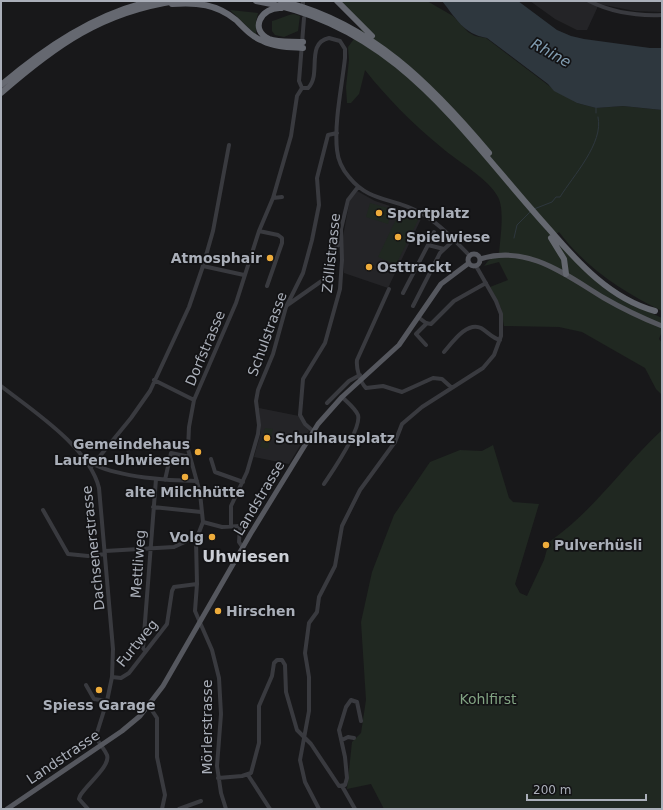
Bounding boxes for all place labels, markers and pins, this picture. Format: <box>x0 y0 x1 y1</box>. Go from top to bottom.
place label: Sportplatz <box>387 205 469 221</box>
marker: Sportplatz <box>374 208 384 218</box>
place label: Spielwiese <box>406 229 490 245</box>
marker: Spielwiese <box>393 232 403 242</box>
place label: Atmosphair <box>171 250 262 266</box>
marker: Atmosphair <box>265 253 275 263</box>
place label: Osttrackt <box>377 259 452 275</box>
marker: Osttrackt <box>364 262 374 272</box>
place label: Schulhausplatz <box>275 430 395 446</box>
marker: Schulhausplatz <box>262 433 272 443</box>
place label: Gemeindehaus Laufen-Uhwiesen <box>54 436 190 468</box>
marker: Gemeindehaus Laufen-Uhwiesen <box>193 447 203 457</box>
marker: alte Milchhütte <box>180 472 190 482</box>
place label: alte Milchhütte <box>125 484 245 500</box>
place label: Volg <box>169 529 204 545</box>
marker: Volg <box>207 532 217 542</box>
place label: Pulverhüsli <box>554 537 642 553</box>
marker: Pulverhüsli <box>541 540 551 550</box>
place label: Hirschen <box>226 603 295 619</box>
marker: Hirschen <box>213 606 223 616</box>
marker: Spiess Garage <box>94 685 104 695</box>
place label: Spiess Garage <box>43 697 155 713</box>

